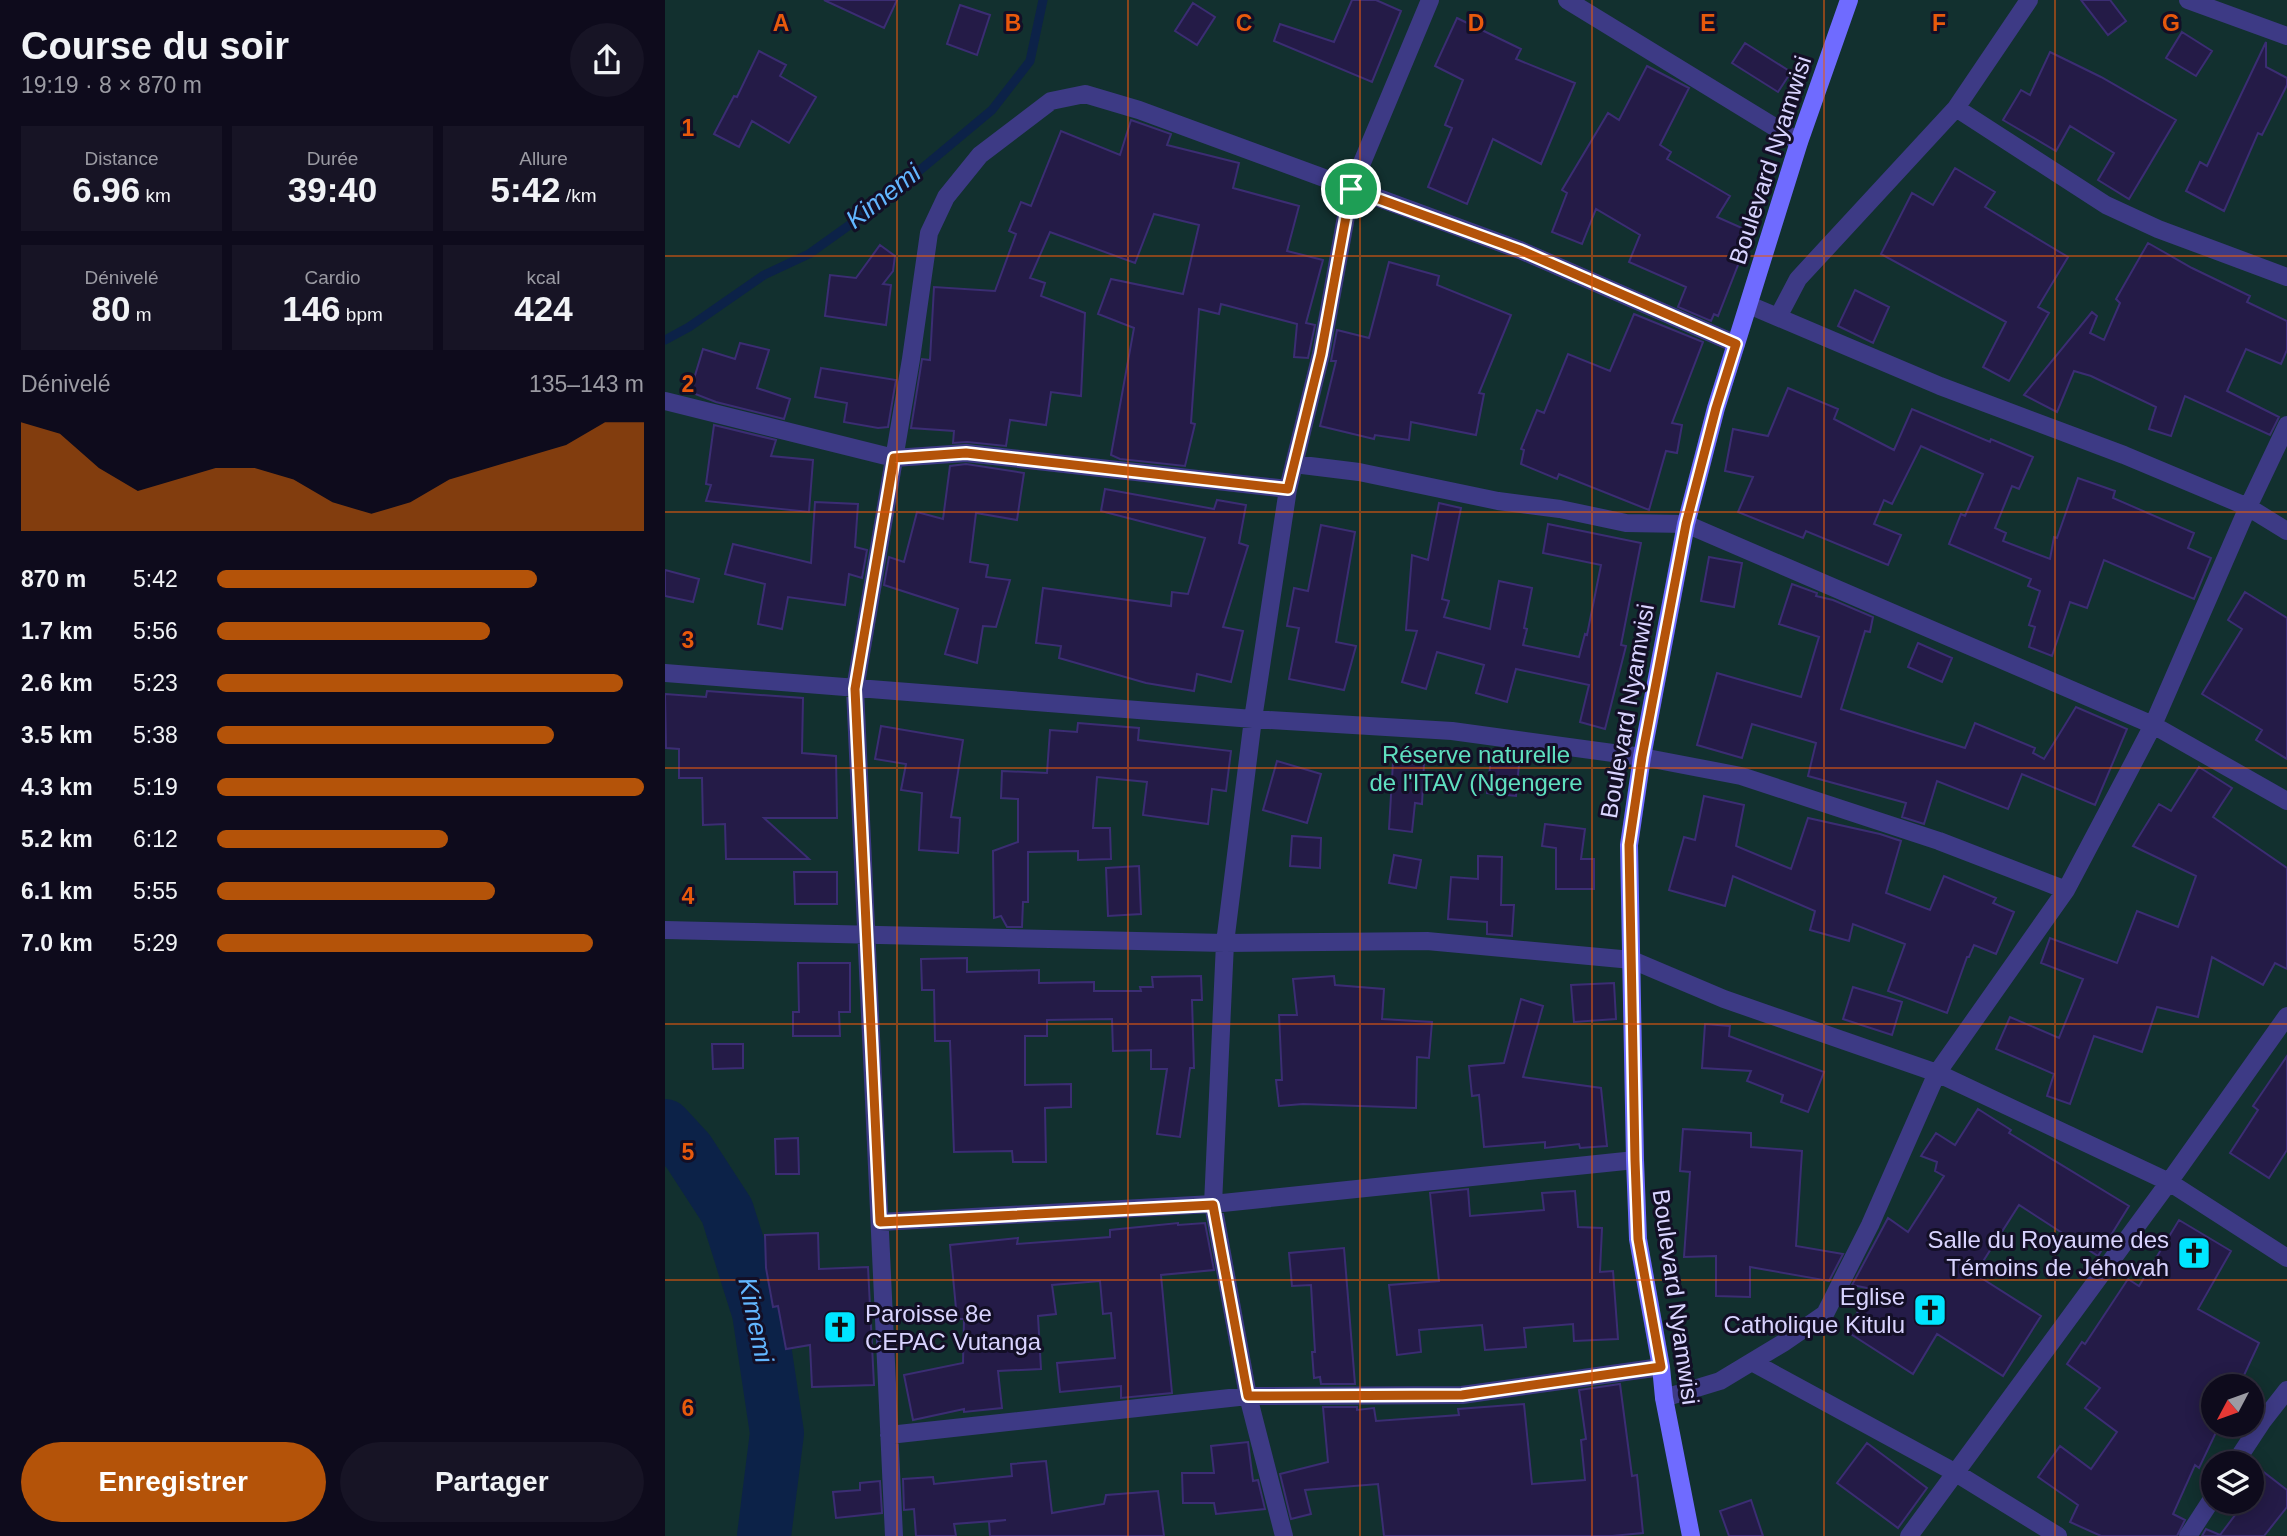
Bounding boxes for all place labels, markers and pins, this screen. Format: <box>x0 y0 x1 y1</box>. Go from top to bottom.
pin <box>1321 159 1381 219</box>
place label: Salle du Royaume des Témoins de Jéhovah <box>1928 1226 2169 1281</box>
church icon: Salle du Royaume des Témoins de Jéhovah <box>2175 1234 2213 1272</box>
place label: Eglise Catholique Kitulu <box>1724 1283 1905 1338</box>
church icon: Eglise Catholique Kitulu <box>1911 1291 1949 1329</box>
place label: Paroisse 8e CEPAC Vutanga <box>865 1300 1042 1355</box>
church icon: Paroisse 8e CEPAC Vutanga <box>821 1308 859 1346</box>

